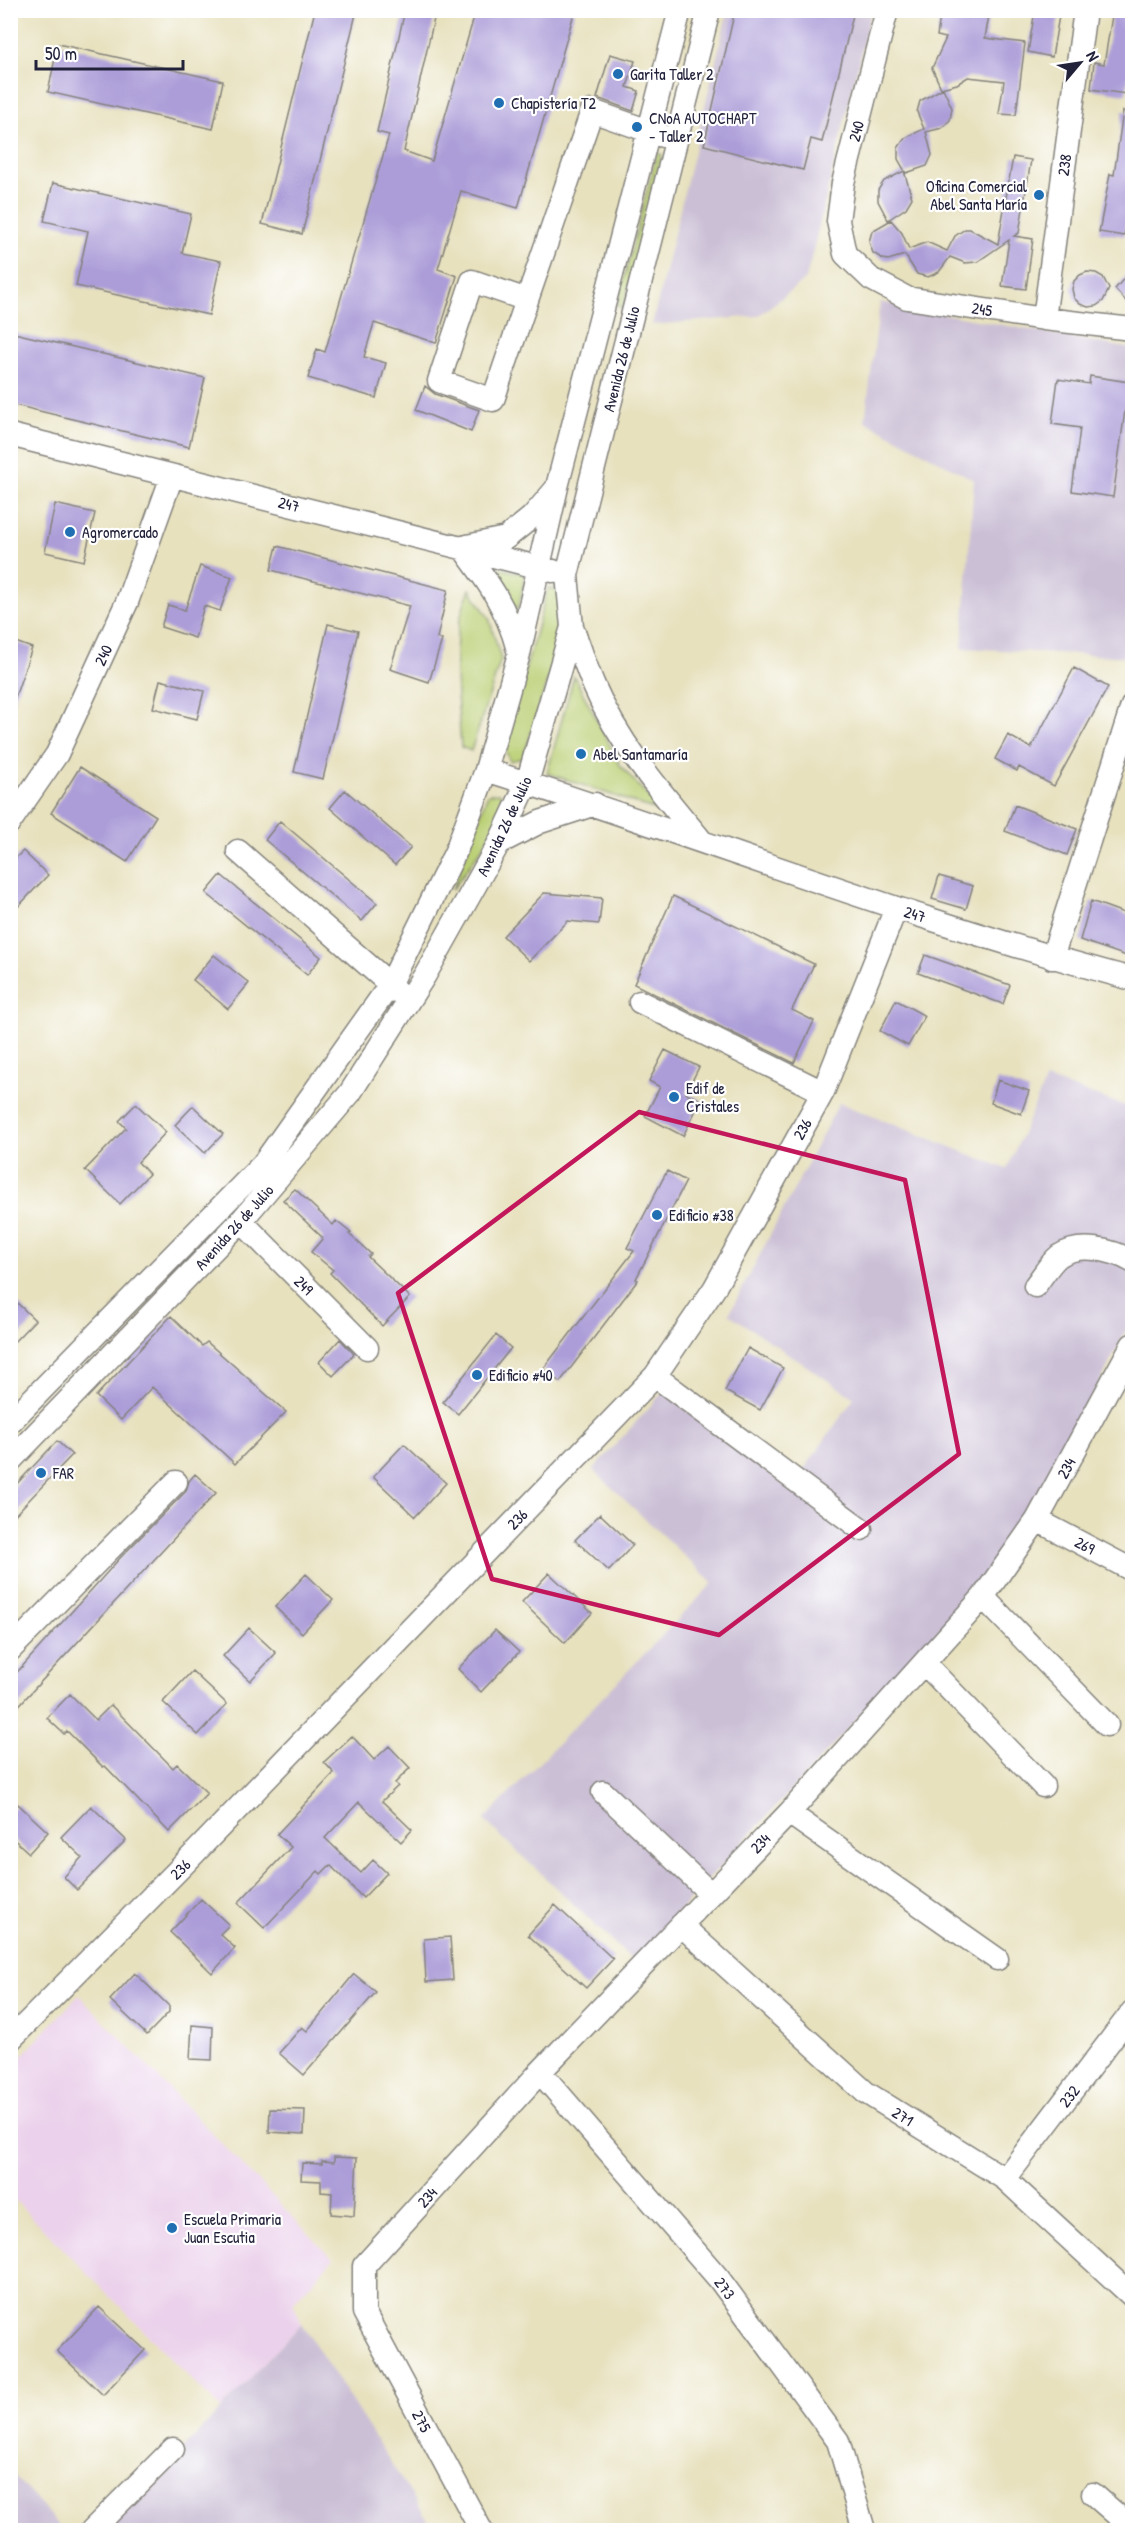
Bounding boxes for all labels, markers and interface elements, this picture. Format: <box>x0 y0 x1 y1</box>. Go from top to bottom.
scale bar <box>36 33 183 71</box>
north arrow <box>1050 33 1110 93</box>
text: 50 m <box>45 41 77 66</box>
text: N <box>1081 47 1105 65</box>
place label: Garita Taller 2 <box>630 63 714 85</box>
marker: Garita Taller 2 <box>611 67 625 81</box>
place label: Chapistería T2 <box>511 92 596 114</box>
marker: Chapistería T2 <box>492 96 506 110</box>
place label: CNoA AUTOCHAPT - Taller 2 <box>649 107 757 147</box>
street label: 240 <box>843 118 869 144</box>
marker: CNoA AUTOCHAPT - Taller 2 <box>630 120 644 134</box>
street label: 238 <box>1052 153 1076 177</box>
place label: Oficina Comercial Abel Santa María <box>926 175 1028 215</box>
marker: Oficina Comercial Abel Santa María <box>1032 188 1046 202</box>
street label: 245 <box>970 297 994 321</box>
street label: Avenida 26 de Julio <box>597 303 645 414</box>
street label: 247 <box>276 491 302 517</box>
place label: Agromercado <box>82 521 159 543</box>
marker: Agromercado <box>63 525 77 539</box>
street label: 240 <box>89 641 117 669</box>
place label: Abel Santamaría <box>593 743 688 765</box>
marker: Abel Santamaría <box>574 747 588 761</box>
street label: Avenida 26 de Julio <box>471 772 537 880</box>
street label: 247 <box>902 900 929 928</box>
place label: Edif de Cristales <box>686 1077 739 1117</box>
marker: Edif de Cristales <box>667 1090 681 1104</box>
street label: 236 <box>787 1114 817 1144</box>
street label: Avenida 26 de Julio <box>190 1179 279 1275</box>
place label: Edificio #38 <box>669 1204 734 1226</box>
marker: Edificio #38 <box>650 1208 664 1222</box>
street label: 249 <box>289 1270 319 1300</box>
place label: Edificio #40 <box>489 1364 553 1386</box>
marker: Edificio #40 <box>470 1368 484 1382</box>
street label: 234 <box>1051 1454 1081 1482</box>
place label: FAR <box>52 1462 74 1484</box>
marker: FAR <box>34 1466 48 1480</box>
street label: 236 <box>502 1504 532 1534</box>
street label: 269 <box>1071 1531 1099 1559</box>
street label: 234 <box>745 1828 775 1858</box>
street label: 236 <box>165 1854 195 1884</box>
street label: 232 <box>1054 2080 1085 2111</box>
street label: 271 <box>888 2101 918 2131</box>
street label: 234 <box>412 2182 442 2212</box>
place label: Escuela Primaria Juan Escutia <box>184 2208 281 2248</box>
marker: Escuela Primaria Juan Escutia <box>165 2221 179 2235</box>
street label: 273 <box>709 2272 741 2304</box>
street label: 275 <box>407 2406 437 2436</box>

